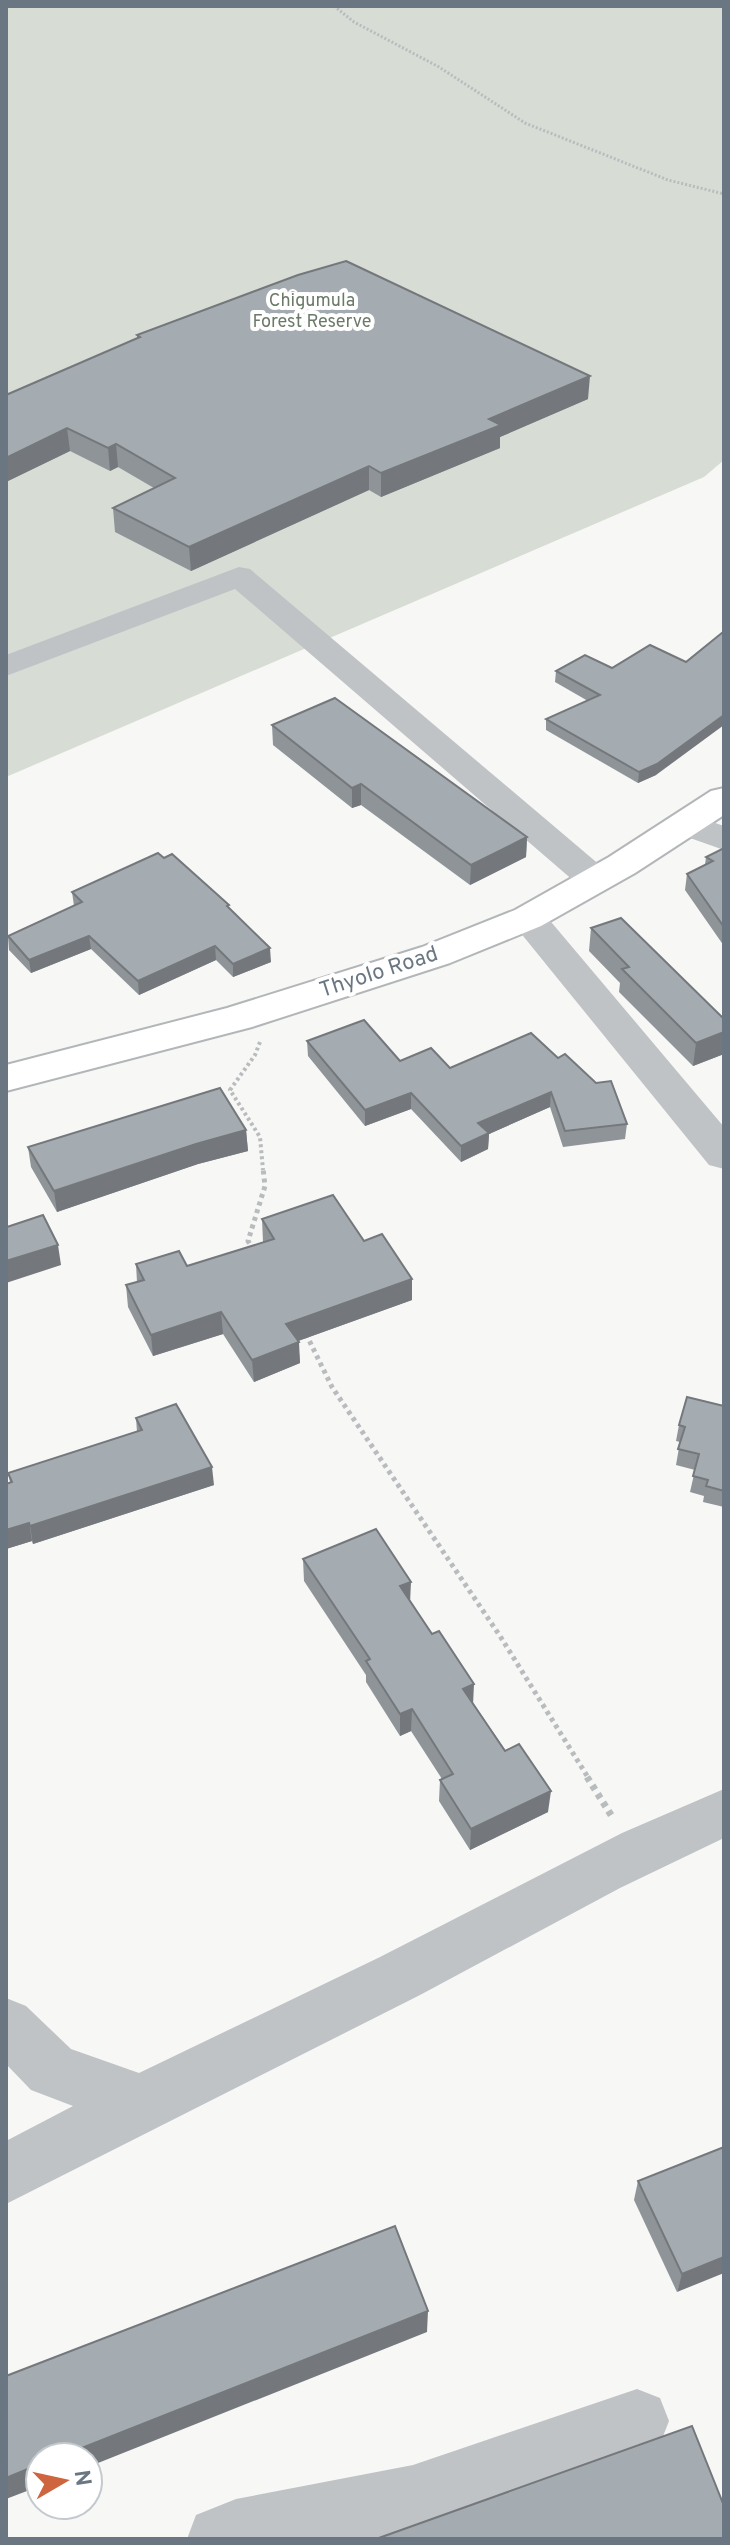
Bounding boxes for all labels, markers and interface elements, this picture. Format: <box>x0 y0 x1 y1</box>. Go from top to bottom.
park label: Chigumula Forest Reserve <box>252 290 372 334</box>
street label: Thyolo Road <box>316 941 442 1005</box>
north arrow <box>24 2441 104 2521</box>
text: N <box>67 2468 96 2488</box>

